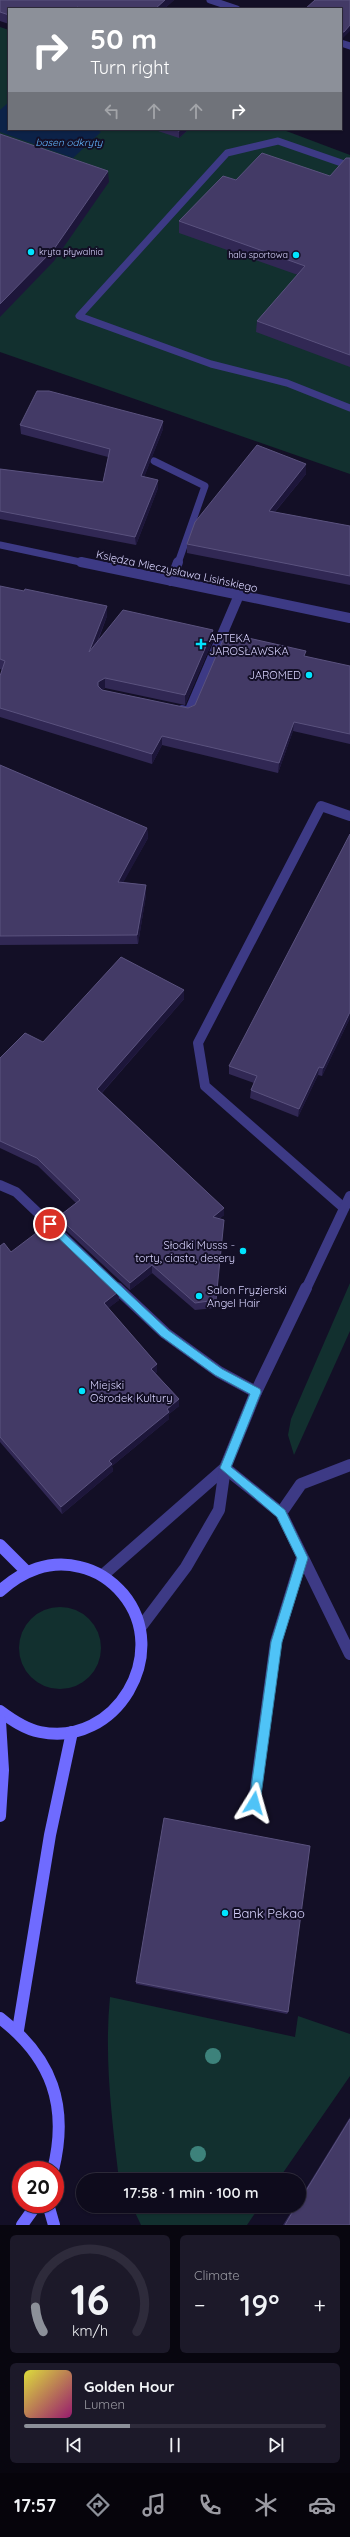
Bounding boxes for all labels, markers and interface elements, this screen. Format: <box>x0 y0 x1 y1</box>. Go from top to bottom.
text: 50 m <box>90 21 157 56</box>
icon: right <box>24 24 76 76</box>
text: Turn right <box>90 56 170 79</box>
icon: left <box>101 100 123 122</box>
icon: ahead <box>143 100 165 122</box>
icon: ahead <box>185 100 207 122</box>
icon: right <box>227 100 249 122</box>
water label: basen odkryty <box>35 136 104 149</box>
place label: kryta pływalnia <box>39 246 103 257</box>
marker: kryta pływalnia <box>26 247 36 257</box>
place label: hala sportowa <box>228 249 288 260</box>
marker: hala sportowa <box>291 250 301 260</box>
street label: Księdza Mieczysława Lisińskiego <box>95 547 259 595</box>
place label: APTEKA JAROSŁAWSKA <box>209 631 289 658</box>
marker: APTEKA JAROSŁAWSKA <box>196 639 206 649</box>
place label: JAROMED <box>249 668 301 682</box>
marker: JAROMED <box>304 670 314 680</box>
pin <box>33 1207 67 1241</box>
icon: arrive <box>39 1213 61 1235</box>
place label: Słodki Musss - torty, ciasta, desery <box>135 1238 235 1265</box>
marker: Słodki Musss - torty, ciasta, desery <box>238 1246 248 1256</box>
place label: Salon Fryzjerski Angel Hair <box>207 1283 287 1310</box>
marker: Salon Fryzjerski Angel Hair <box>194 1291 204 1301</box>
place label: Miejski Ośrodek Kultury <box>90 1378 173 1405</box>
marker: Miejski Ośrodek Kultury <box>77 1386 87 1396</box>
position arrow <box>233 1782 275 1824</box>
place label: Bank Pekao <box>233 1905 305 1921</box>
marker: Bank Pekao <box>220 1908 230 1918</box>
speed limit sign: 20 <box>12 2161 64 2213</box>
text: 17:58 · 1 min · 100 m <box>123 2183 259 2202</box>
text: Climate <box>194 2267 240 2283</box>
text: 16 <box>70 2273 110 2325</box>
text: 19° <box>240 2286 279 2324</box>
text: − <box>194 2291 205 2319</box>
text: + <box>314 2291 326 2319</box>
text: km/h <box>72 2322 108 2340</box>
text: Golden Hour <box>84 2377 175 2396</box>
text: Lumen <box>84 2396 125 2412</box>
icon: previous <box>63 2434 85 2456</box>
icon: pause <box>164 2434 186 2456</box>
icon: next <box>265 2434 287 2456</box>
icon: directions <box>84 2491 112 2519</box>
icon: music <box>140 2491 168 2519</box>
icon: phone <box>196 2491 224 2519</box>
icon: climate <box>252 2491 280 2519</box>
icon: car <box>308 2491 336 2519</box>
text: 17:57 <box>14 2494 56 2517</box>

